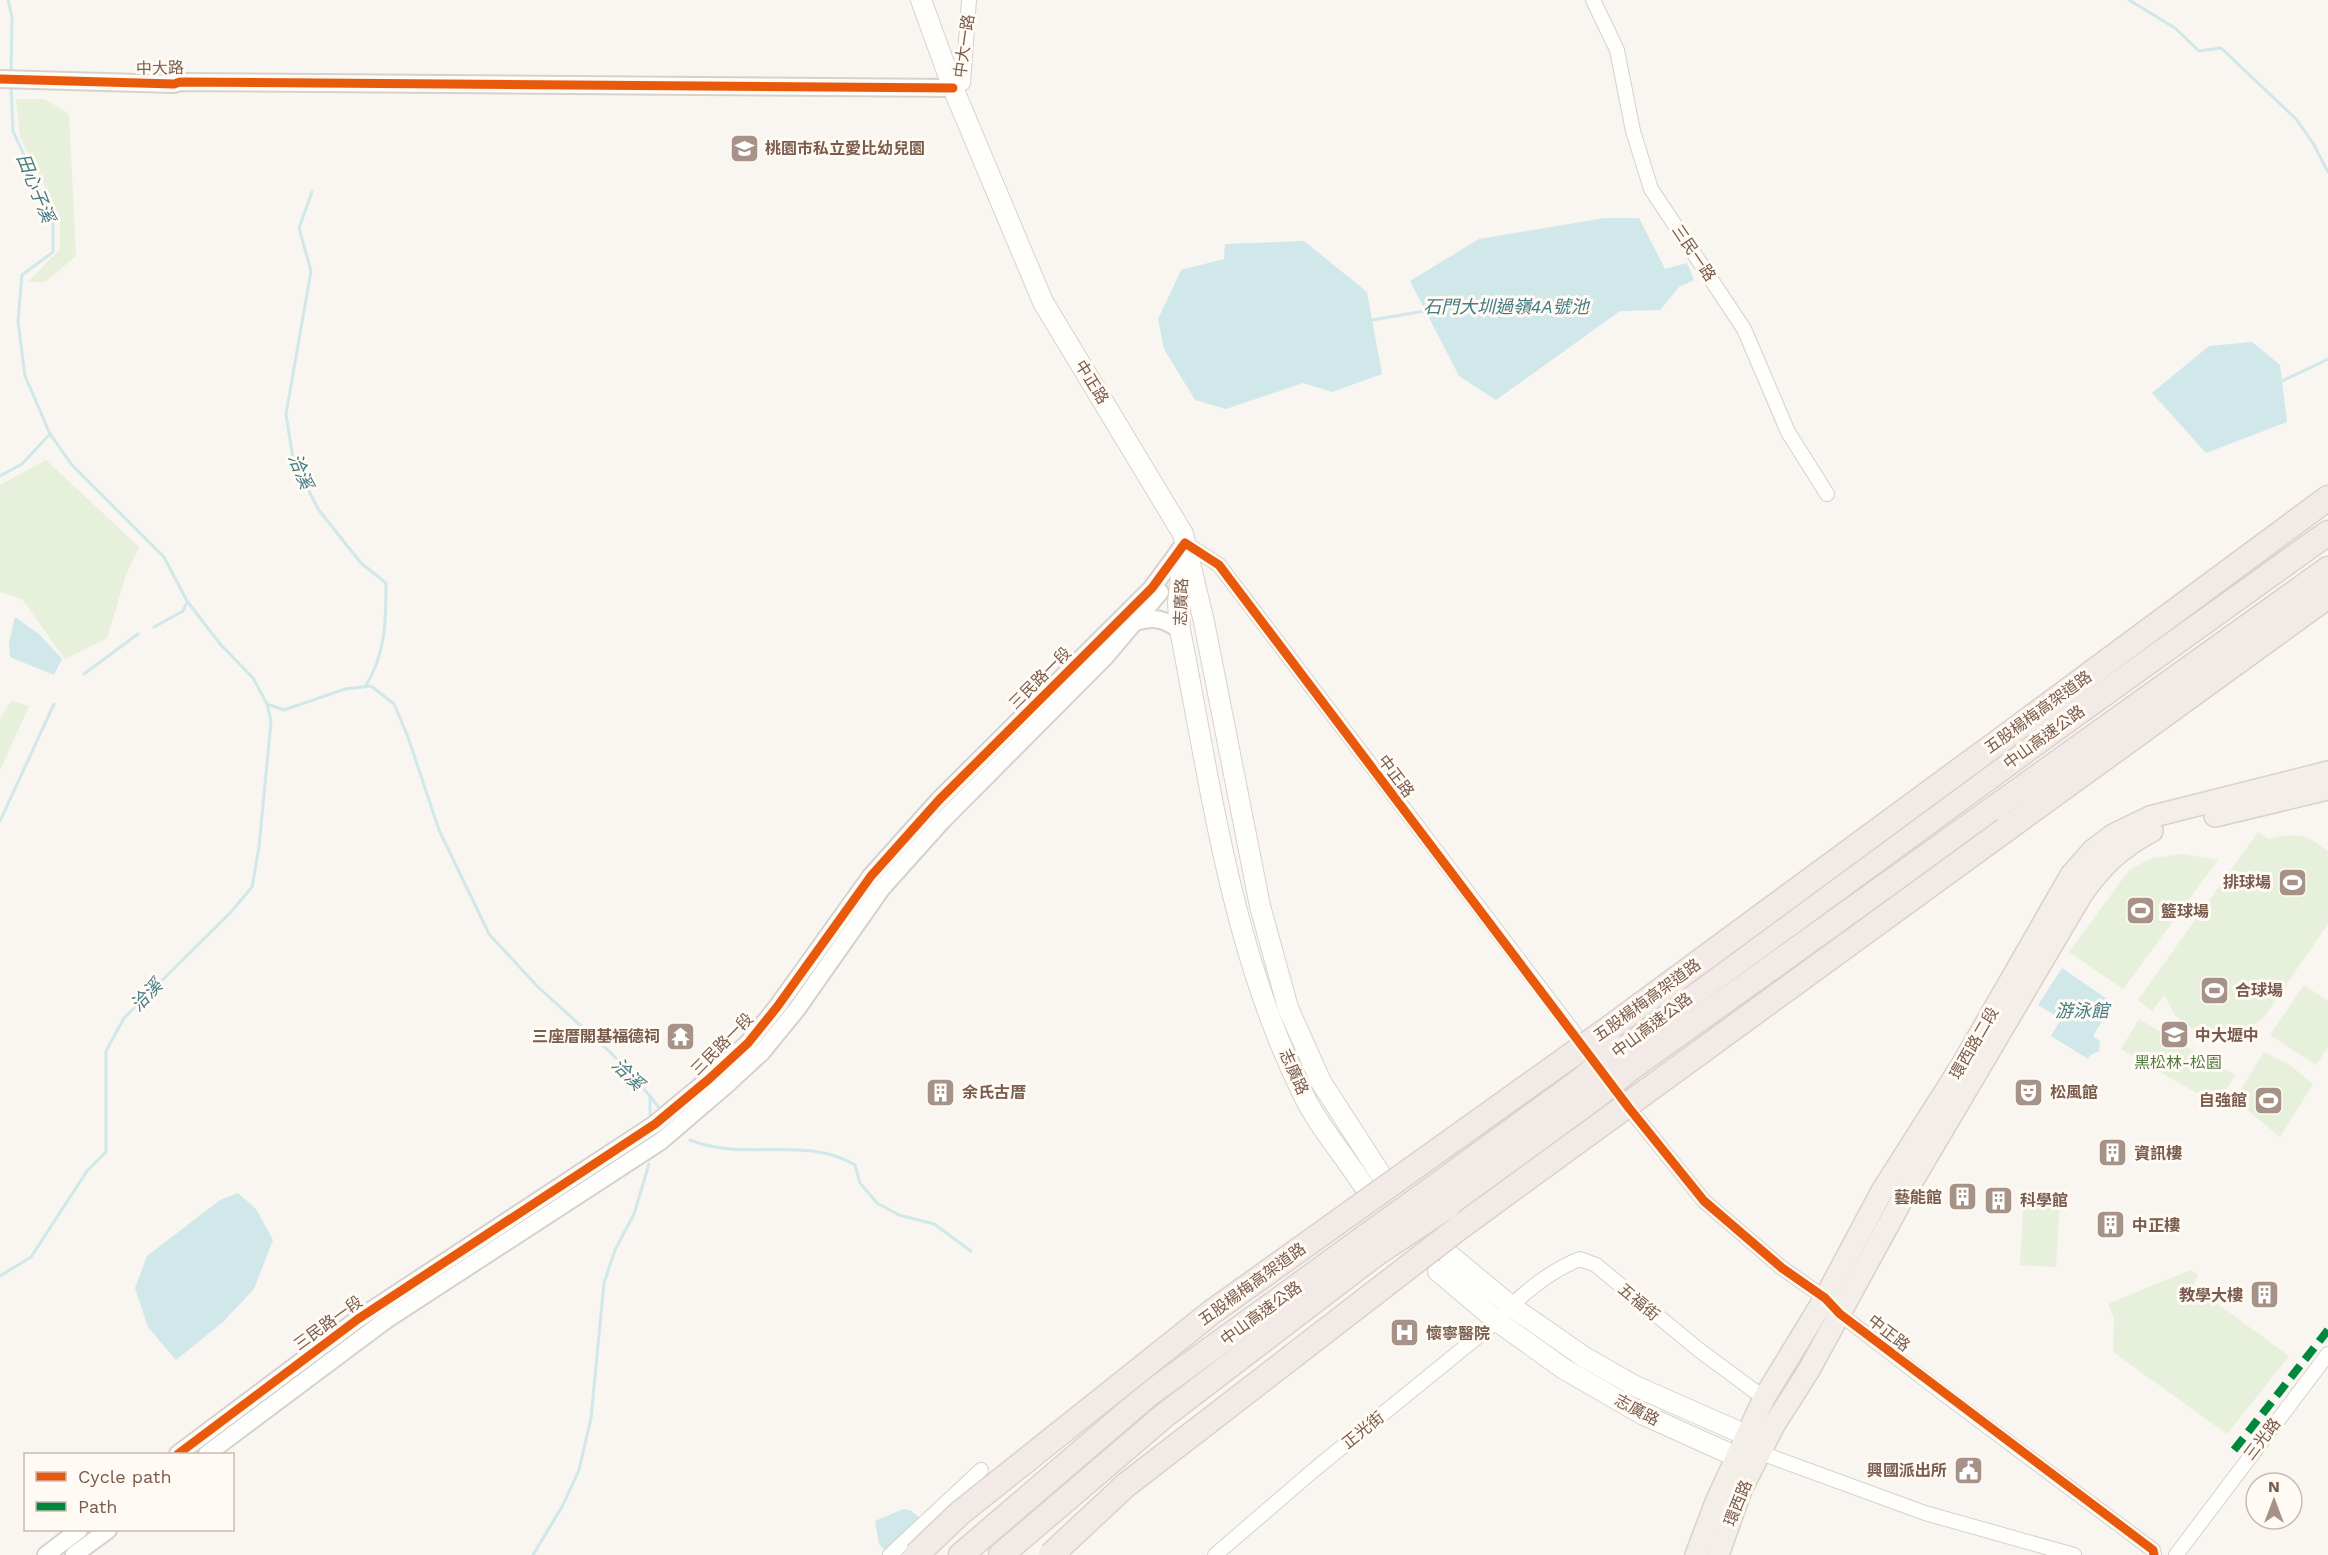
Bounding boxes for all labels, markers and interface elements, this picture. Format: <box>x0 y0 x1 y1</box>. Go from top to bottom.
street label: 中大一路 <box>950 13 978 79</box>
street label: 中大路 <box>136 58 184 78</box>
school or university icon: 桃園市私立愛比幼兒園 <box>728 132 760 164</box>
place label: 桃園市私立愛比幼兒園 <box>765 139 925 158</box>
water label: 田心子溪 <box>13 151 60 228</box>
street label: 三民一路 <box>1668 221 1720 285</box>
water label: 石門大圳過嶺4A號池 <box>1423 296 1591 317</box>
street label: 中正路 <box>1071 357 1113 407</box>
water label: 洽溪 <box>285 450 319 494</box>
street label: 志廣路 <box>1171 578 1191 626</box>
street label: 三民路一段 <box>1005 643 1075 713</box>
street label: 五股楊梅高架道路 <box>1981 667 2095 757</box>
street label: 中山高速公路 <box>2000 701 2088 773</box>
street label: 中正路 <box>1374 751 1418 801</box>
sports icon: 排球場 <box>2276 866 2308 898</box>
place label: 排球場 <box>2223 873 2271 892</box>
sports icon: 籃球場 <box>2124 895 2156 927</box>
place label: 籃球場 <box>2161 902 2209 921</box>
street label: 五股楊梅高架道路 <box>1590 955 1704 1045</box>
water label: 洽溪 <box>126 973 168 1015</box>
sports icon: 合球場 <box>2198 974 2230 1006</box>
place label: 合球場 <box>2235 981 2283 1000</box>
street label: 中山高速公路 <box>1608 989 1696 1061</box>
water label: 游泳館 <box>2055 1000 2112 1021</box>
street label: 環西路二段 <box>1946 1004 2002 1082</box>
street label: 三民路一段 <box>687 1009 757 1079</box>
school or university icon: 中大壢中 <box>2158 1019 2190 1051</box>
temple icon: 三座厝開基福德祠 <box>665 1020 697 1052</box>
place label: 中大壢中 <box>2195 1026 2259 1045</box>
place label: 三座厝開基福德祠 <box>532 1027 660 1046</box>
street label: 志廣路 <box>1276 1046 1312 1098</box>
park label: 黑松林-松園 <box>2134 1053 2222 1072</box>
water label: 洽溪 <box>608 1054 650 1096</box>
building icon: 余氏古厝 <box>925 1076 957 1108</box>
theatre icon: 松風館 <box>2013 1076 2045 1108</box>
place label: 余氏古厝 <box>962 1083 1026 1102</box>
place label: 松風館 <box>2050 1083 2098 1102</box>
sports icon: 自強館 <box>2252 1084 2284 1116</box>
place label: 自強館 <box>2199 1091 2247 1110</box>
building icon: 資訊樓 <box>2097 1137 2129 1169</box>
place label: 資訊樓 <box>2134 1144 2182 1163</box>
building icon: 藝能館 <box>1947 1181 1979 1213</box>
building icon: 科學館 <box>1983 1184 2015 1216</box>
place label: 藝能館 <box>1894 1188 1942 1207</box>
place label: 科學館 <box>2020 1191 2068 1210</box>
building icon: 中正樓 <box>2095 1209 2127 1241</box>
place label: 中正樓 <box>2132 1216 2180 1235</box>
street label: 五股楊梅高架道路 <box>1195 1239 1309 1329</box>
street label: 中山高速公路 <box>1217 1277 1305 1349</box>
street label: 五福街 <box>1615 1279 1663 1325</box>
building icon: 教學大樓 <box>2248 1279 2280 1311</box>
place label: 教學大樓 <box>2179 1286 2243 1305</box>
street label: 三民路一段 <box>290 1292 366 1354</box>
street label: 中正路 <box>1864 1311 1914 1355</box>
hospital icon: 懷寧醫院 <box>1389 1317 1421 1349</box>
place label: 懷寧醫院 <box>1426 1324 1490 1343</box>
street label: 志廣路 <box>1611 1390 1663 1430</box>
street label: 正光街 <box>1338 1408 1388 1452</box>
street label: 三光路 <box>2240 1414 2284 1464</box>
legend <box>24 1453 234 1531</box>
public building icon: 興國派出所 <box>1952 1454 1984 1486</box>
place label: 興國派出所 <box>1867 1461 1947 1480</box>
text: Cycle path <box>78 1466 172 1487</box>
north arrow <box>2244 1471 2304 1531</box>
street label: 環西路 <box>1720 1477 1756 1529</box>
text: N <box>2268 1477 2280 1496</box>
text: Path <box>78 1496 118 1517</box>

